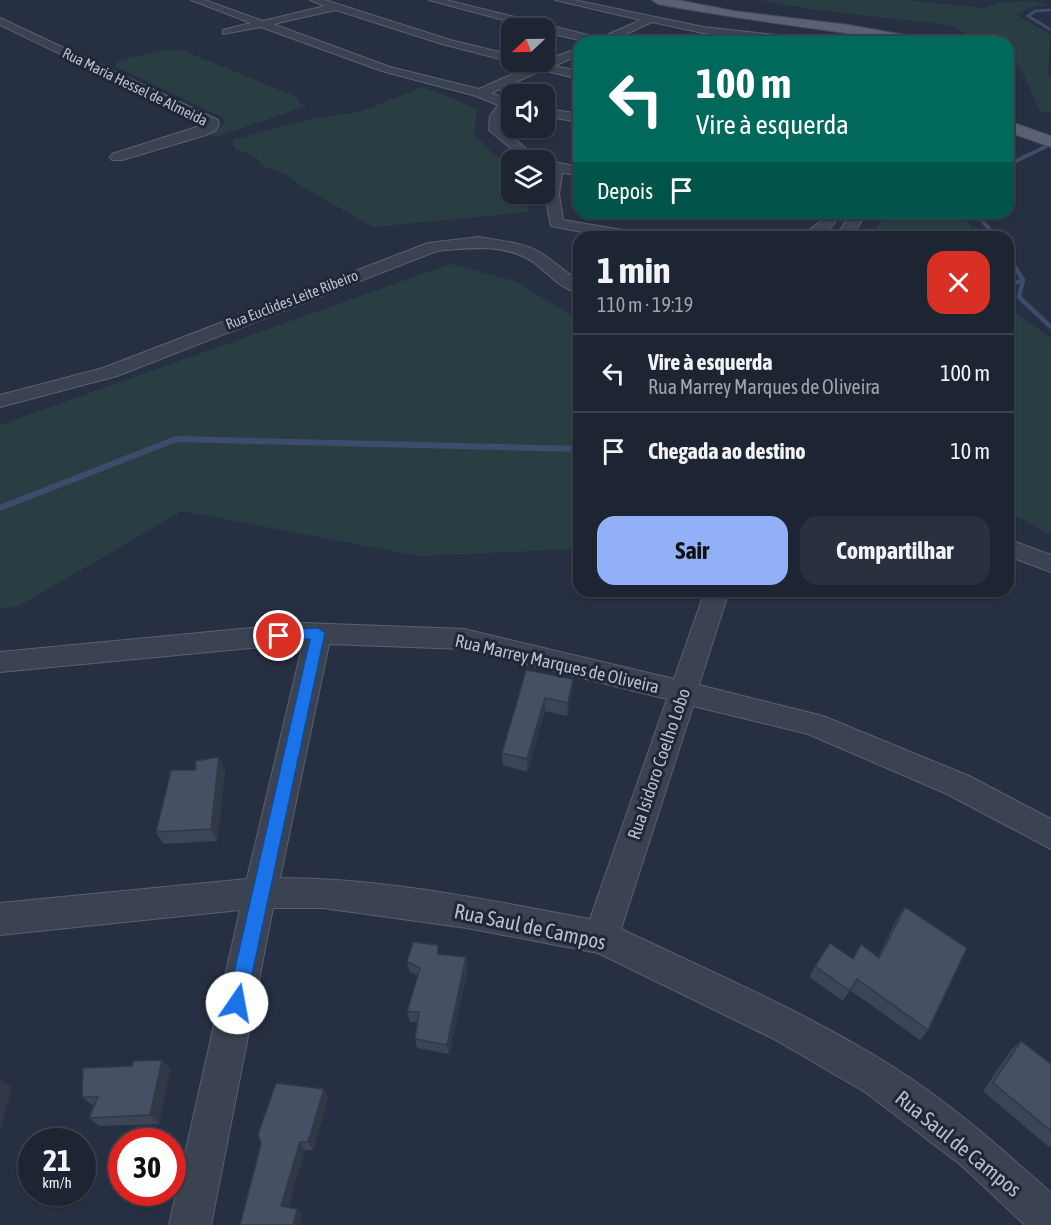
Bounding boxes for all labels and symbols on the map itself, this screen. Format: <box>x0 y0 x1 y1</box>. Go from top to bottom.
north arrow <box>501 18 555 72</box>
street label: Rua Maria Hessel de Almeida <box>60 44 210 129</box>
street label: Rua Euclides Leite Ribeiro <box>223 266 360 333</box>
pin <box>253 610 304 661</box>
street label: Rua Marrey Marques de Oliveira <box>453 630 661 697</box>
street label: Rua Isidoro Coelho Lobo <box>623 686 694 842</box>
street label: Rua Saul de Campos <box>452 898 608 954</box>
position arrow <box>205 971 269 1035</box>
street label: Rua Saul de Campos <box>891 1085 1026 1201</box>
speed limit sign: 30 <box>108 1128 186 1206</box>

